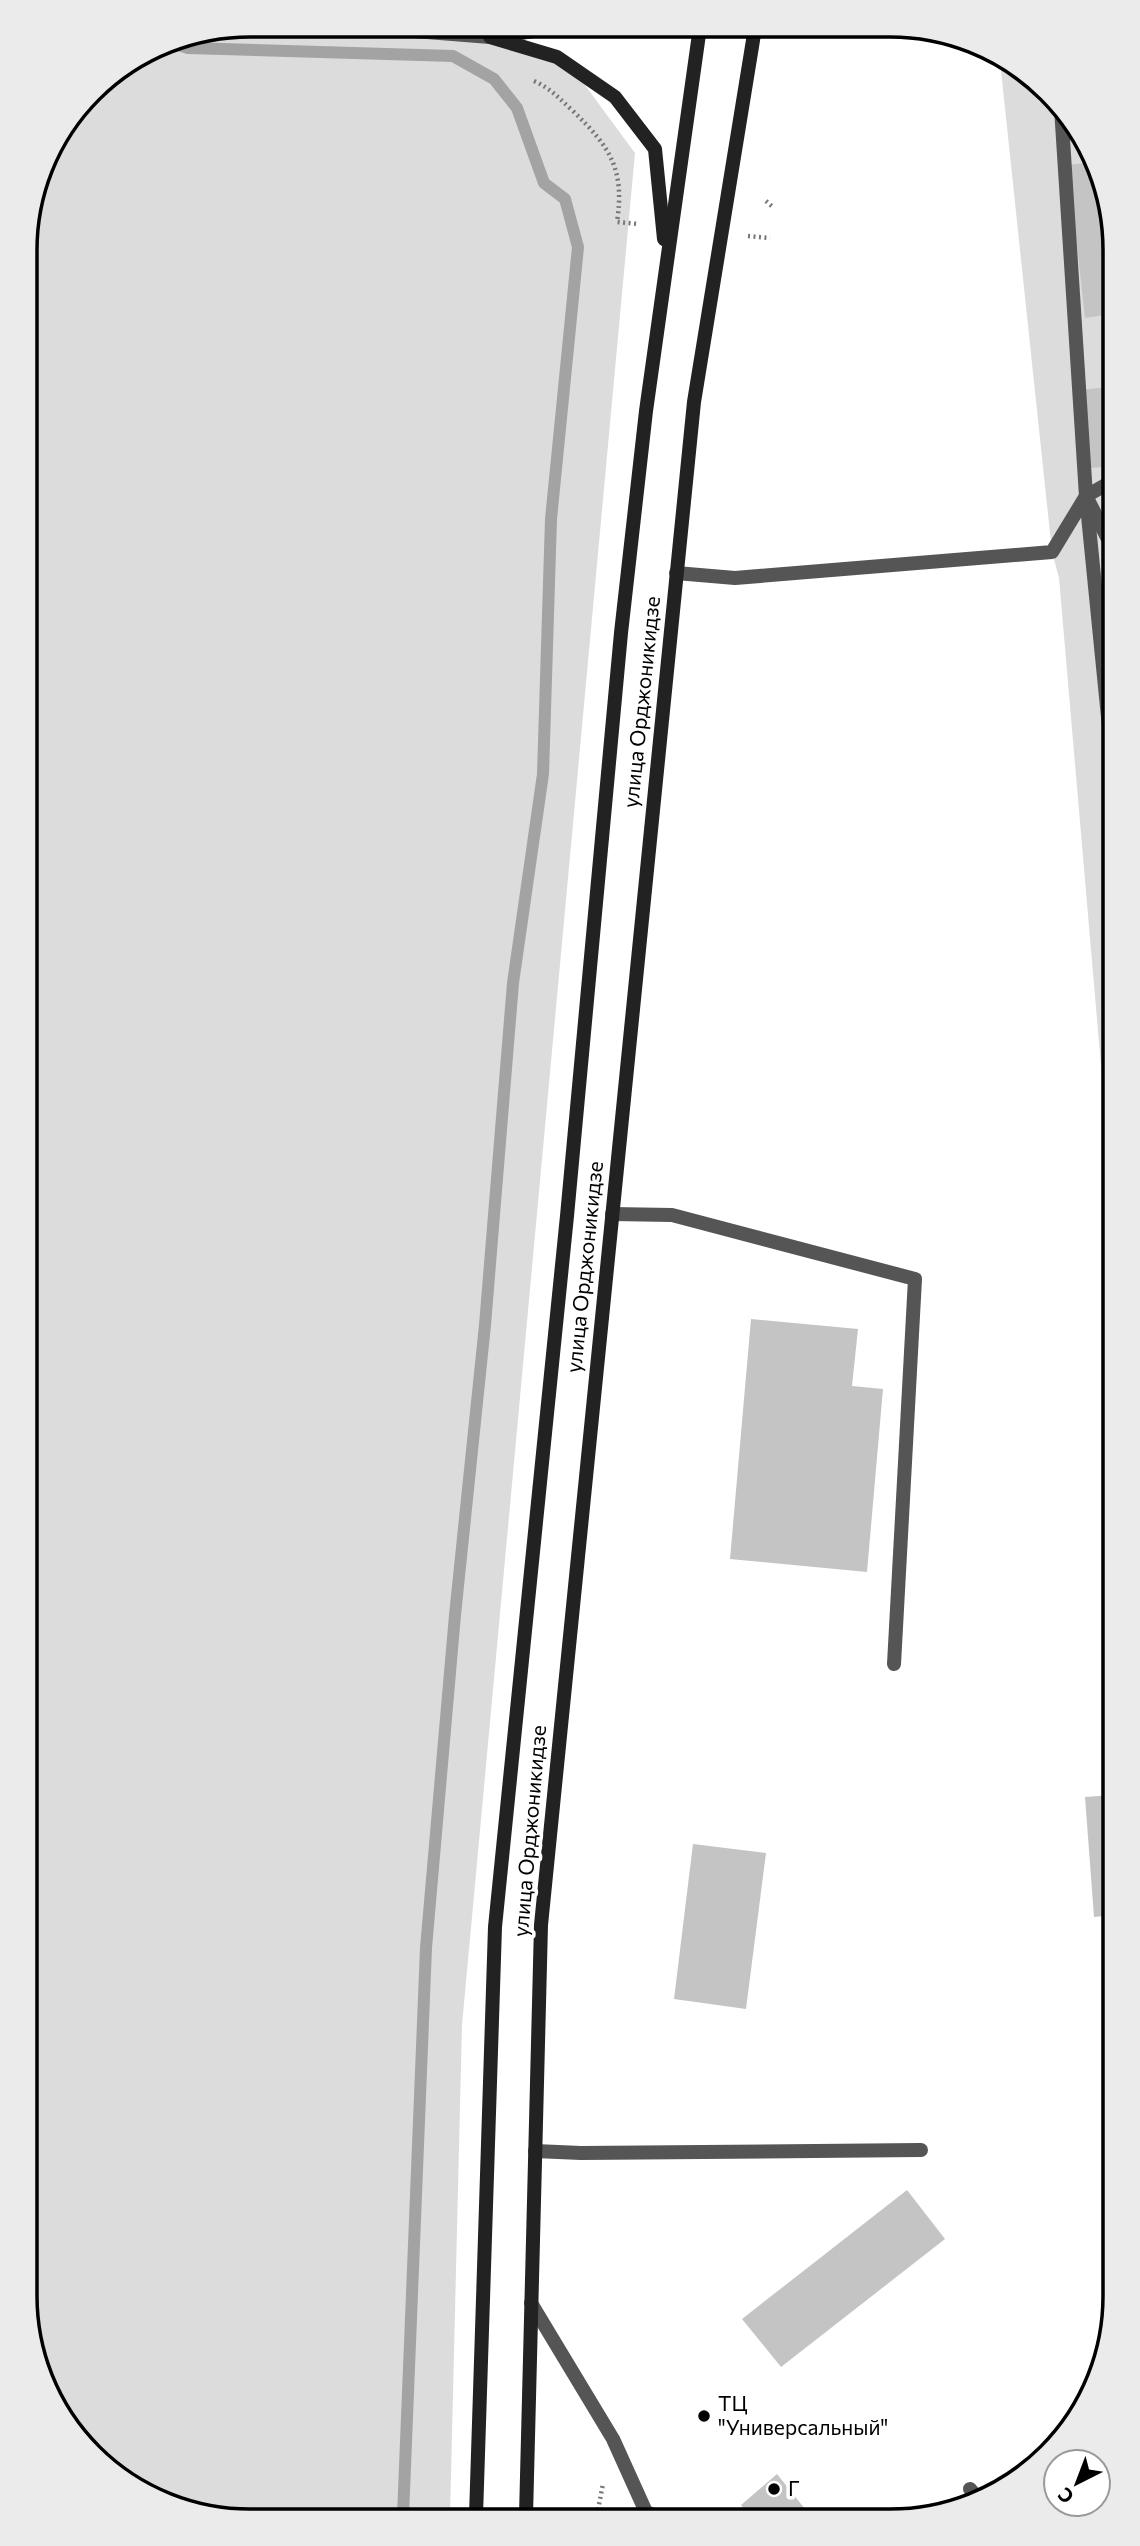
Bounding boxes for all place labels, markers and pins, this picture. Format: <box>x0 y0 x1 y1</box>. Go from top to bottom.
place label: ТЦ "Универсальный" <box>718 2390 888 2439</box>
marker: ТЦ "Универсальный" <box>696 2408 712 2424</box>
place label: Г <box>788 2475 800 2500</box>
marker: Г <box>766 2481 782 2497</box>

